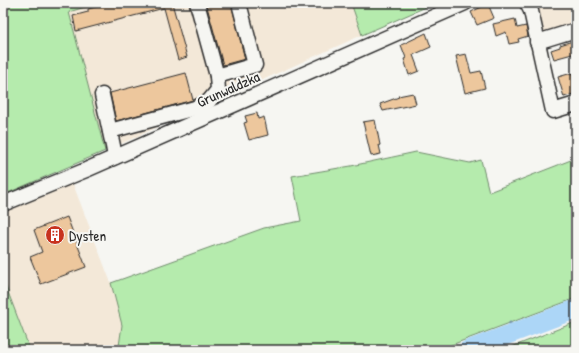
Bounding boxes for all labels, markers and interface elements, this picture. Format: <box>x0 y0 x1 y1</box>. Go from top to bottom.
street label: Grunwaldzka <box>193 66 263 112</box>
building icon: Dysten <box>44 224 66 246</box>
place label: Dysten <box>69 225 106 246</box>

